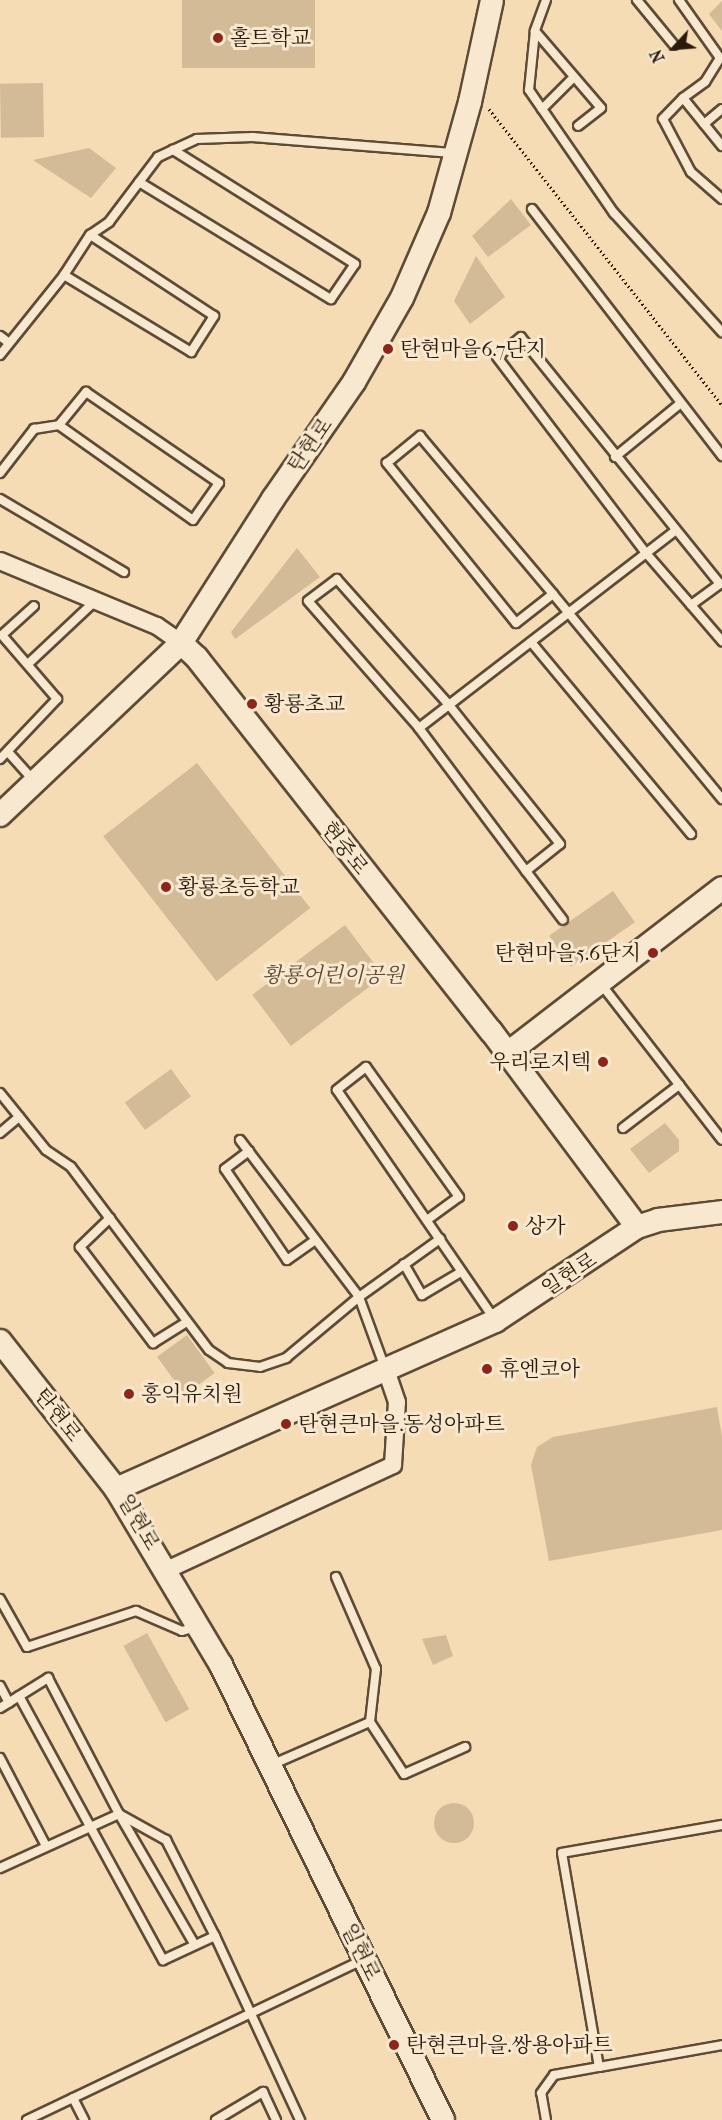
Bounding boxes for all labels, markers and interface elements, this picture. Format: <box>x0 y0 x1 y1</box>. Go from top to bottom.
north arrow <box>644 18 704 78</box>
place label: 홀트학교 <box>230 25 311 51</box>
marker: 홀트학교 <box>211 31 225 45</box>
text: N <box>646 46 669 66</box>
place label: 탄현마을6.7단지 <box>400 336 546 362</box>
marker: 탄현마을6.7단지 <box>381 342 395 356</box>
street label: 탄현로 <box>282 413 338 477</box>
place label: 황룡초교 <box>264 691 345 717</box>
marker: 황룡초교 <box>245 697 259 711</box>
street label: 현중로 <box>316 816 374 880</box>
place label: 황룡초등학교 <box>178 874 300 900</box>
marker: 황룡초등학교 <box>159 880 173 894</box>
place label: 탄현마을5.6단지 <box>495 940 641 966</box>
marker: 탄현마을5.6단지 <box>646 946 660 960</box>
park label: 황룡어린이공원 <box>262 962 404 988</box>
place label: 우리로지텍 <box>490 1049 591 1075</box>
marker: 우리로지텍 <box>596 1055 610 1069</box>
place label: 상가 <box>525 1213 566 1239</box>
marker: 상가 <box>506 1219 520 1233</box>
street label: 일현로 <box>537 1247 601 1301</box>
place label: 휴엔코아 <box>499 1356 580 1382</box>
marker: 휴엔코아 <box>480 1362 494 1376</box>
place label: 홍익유치원 <box>141 1381 242 1407</box>
street label: 탄현로 <box>29 1383 87 1447</box>
marker: 홍익유치원 <box>122 1387 136 1401</box>
place label: 탄현큰마을.동성아파트 <box>298 1411 505 1437</box>
marker: 탄현큰마을.동성아파트 <box>279 1417 293 1431</box>
street label: 일현로 <box>113 1489 165 1555</box>
street label: 일현로 <box>336 1919 386 1985</box>
place label: 탄현큰마을.쌍용아파트 <box>406 2032 613 2058</box>
marker: 탄현큰마을.쌍용아파트 <box>387 2038 401 2052</box>

